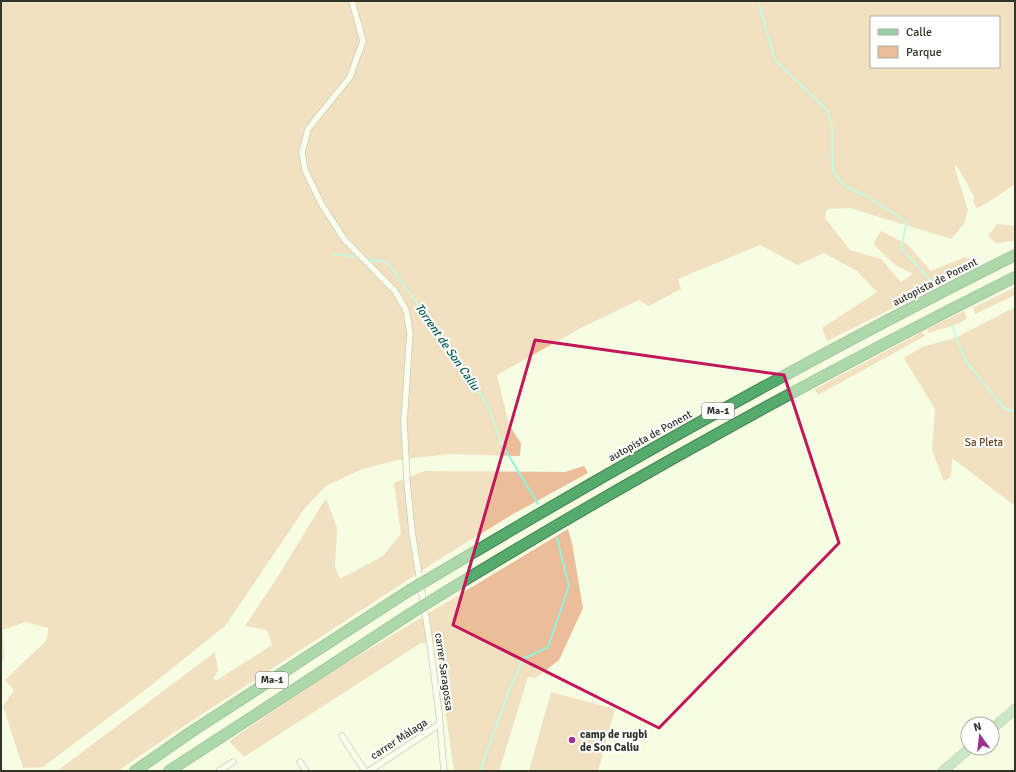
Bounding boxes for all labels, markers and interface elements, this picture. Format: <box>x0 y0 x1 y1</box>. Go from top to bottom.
legend <box>870 16 1000 68</box>
text: Calle <box>906 25 932 40</box>
text: Parque <box>906 45 942 60</box>
street label: autopista de Ponent <box>890 255 980 309</box>
water label: Torrent de Son Caliu <box>411 301 483 395</box>
road number: Ma-1 <box>702 403 734 419</box>
street label: autopista de Ponent <box>606 408 694 464</box>
park label: Sa Pleta <box>965 436 1004 449</box>
street label: carrer Saragossa <box>432 632 456 712</box>
road number: Ma-1 <box>256 672 288 688</box>
street label: carrer Màlaga <box>368 716 430 762</box>
north arrow <box>960 716 1000 756</box>
text: N <box>972 720 983 734</box>
place label: camp de rugbi de Son Caliu <box>580 728 647 754</box>
marker: camp de rugbi de Son Caliu <box>567 735 577 745</box>

